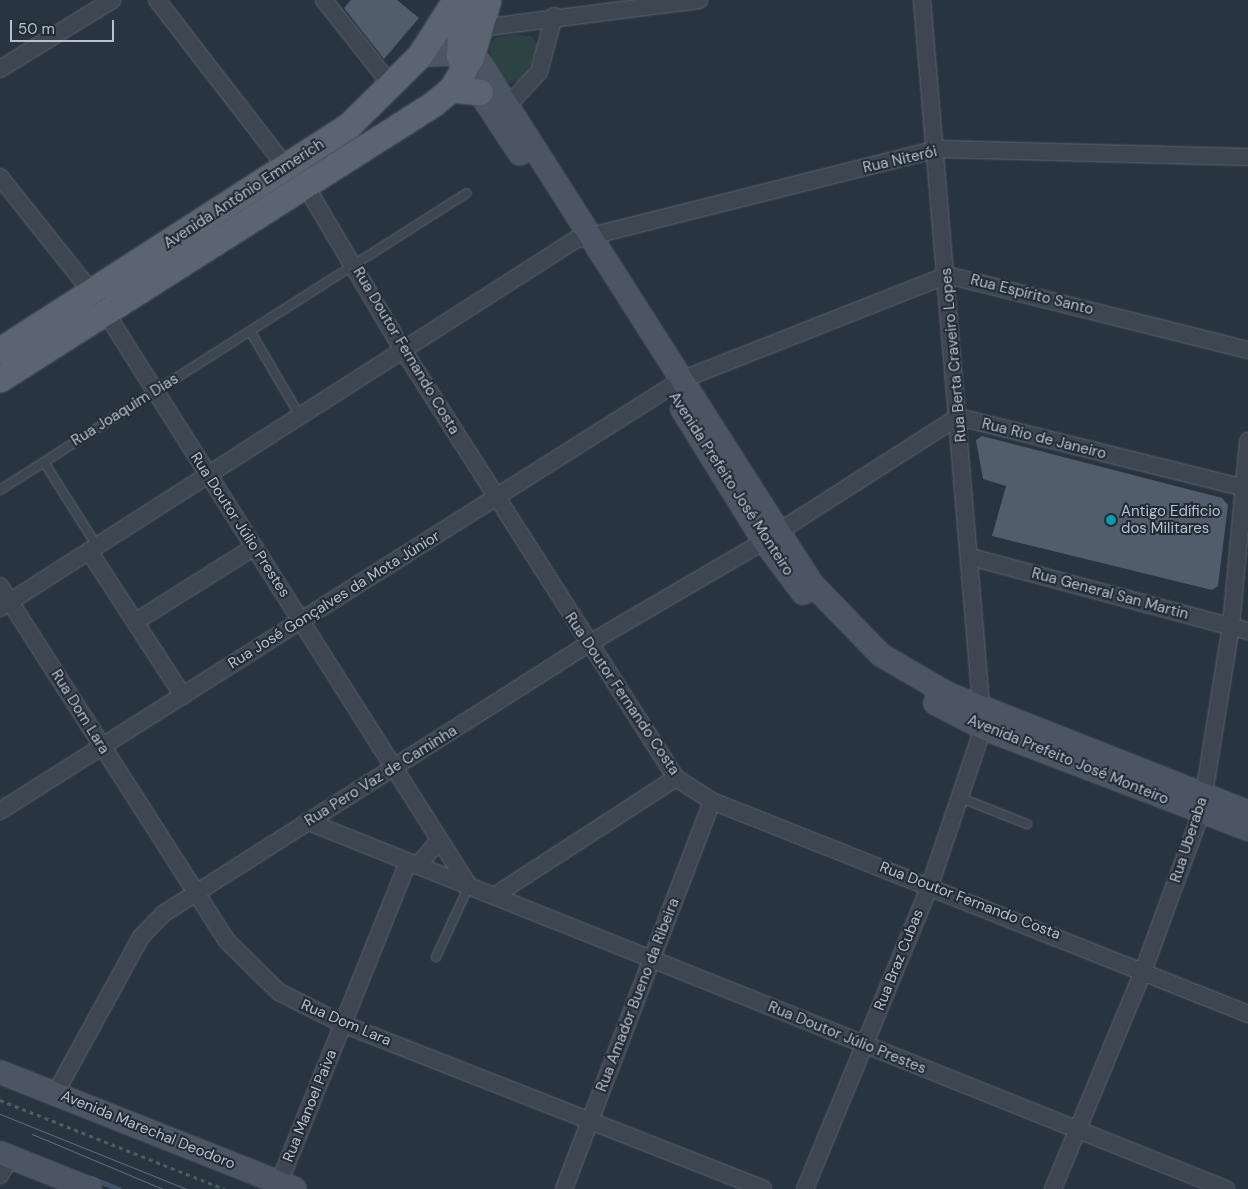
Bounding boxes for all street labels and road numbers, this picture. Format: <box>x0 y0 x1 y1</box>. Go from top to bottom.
street label: Avenida Antônio Emmerich <box>161 135 327 253</box>
street label: Rua Niterói <box>861 143 939 177</box>
street label: Rua Doutor Fernando Costa <box>349 264 463 438</box>
street label: Rua Berta Craveiro Lopes <box>937 267 971 443</box>
street label: Rua Espírito Santo <box>969 271 1095 319</box>
street label: Rua Joaquim Dias <box>68 370 182 450</box>
street label: Avenida Prefeito José Monteiro <box>665 389 797 579</box>
street label: Rua Rio de Janeiro <box>980 415 1108 463</box>
street label: Rua Doutor Júlio Prestes <box>186 449 294 601</box>
street label: Rua José Gonçalves da Mota Júnior <box>225 527 443 673</box>
street label: Rua General San Martin <box>1030 564 1190 624</box>
street label: Rua Doutor Fernando Costa <box>561 609 683 779</box>
street label: Rua Dom Lara <box>47 667 113 757</box>
street label: Avenida Prefeito José Monteiro <box>965 711 1171 809</box>
street label: Rua Pero Vaz de Caminha <box>302 722 460 830</box>
street label: Rua Uberaba <box>1167 795 1211 885</box>
street label: Rua Doutor Fernando Costa <box>877 858 1063 944</box>
street label: Rua Amador Bueno da Ribeira <box>593 896 683 1094</box>
street label: Rua Braz Cubas <box>870 907 928 1013</box>
street label: Rua Dom Lara <box>298 996 394 1050</box>
street label: Rua Doutor Júlio Prestes <box>765 998 929 1078</box>
street label: Rua Manoel Paiva <box>279 1047 341 1165</box>
street label: Avenida Marechal Deodoro <box>58 1087 238 1173</box>

